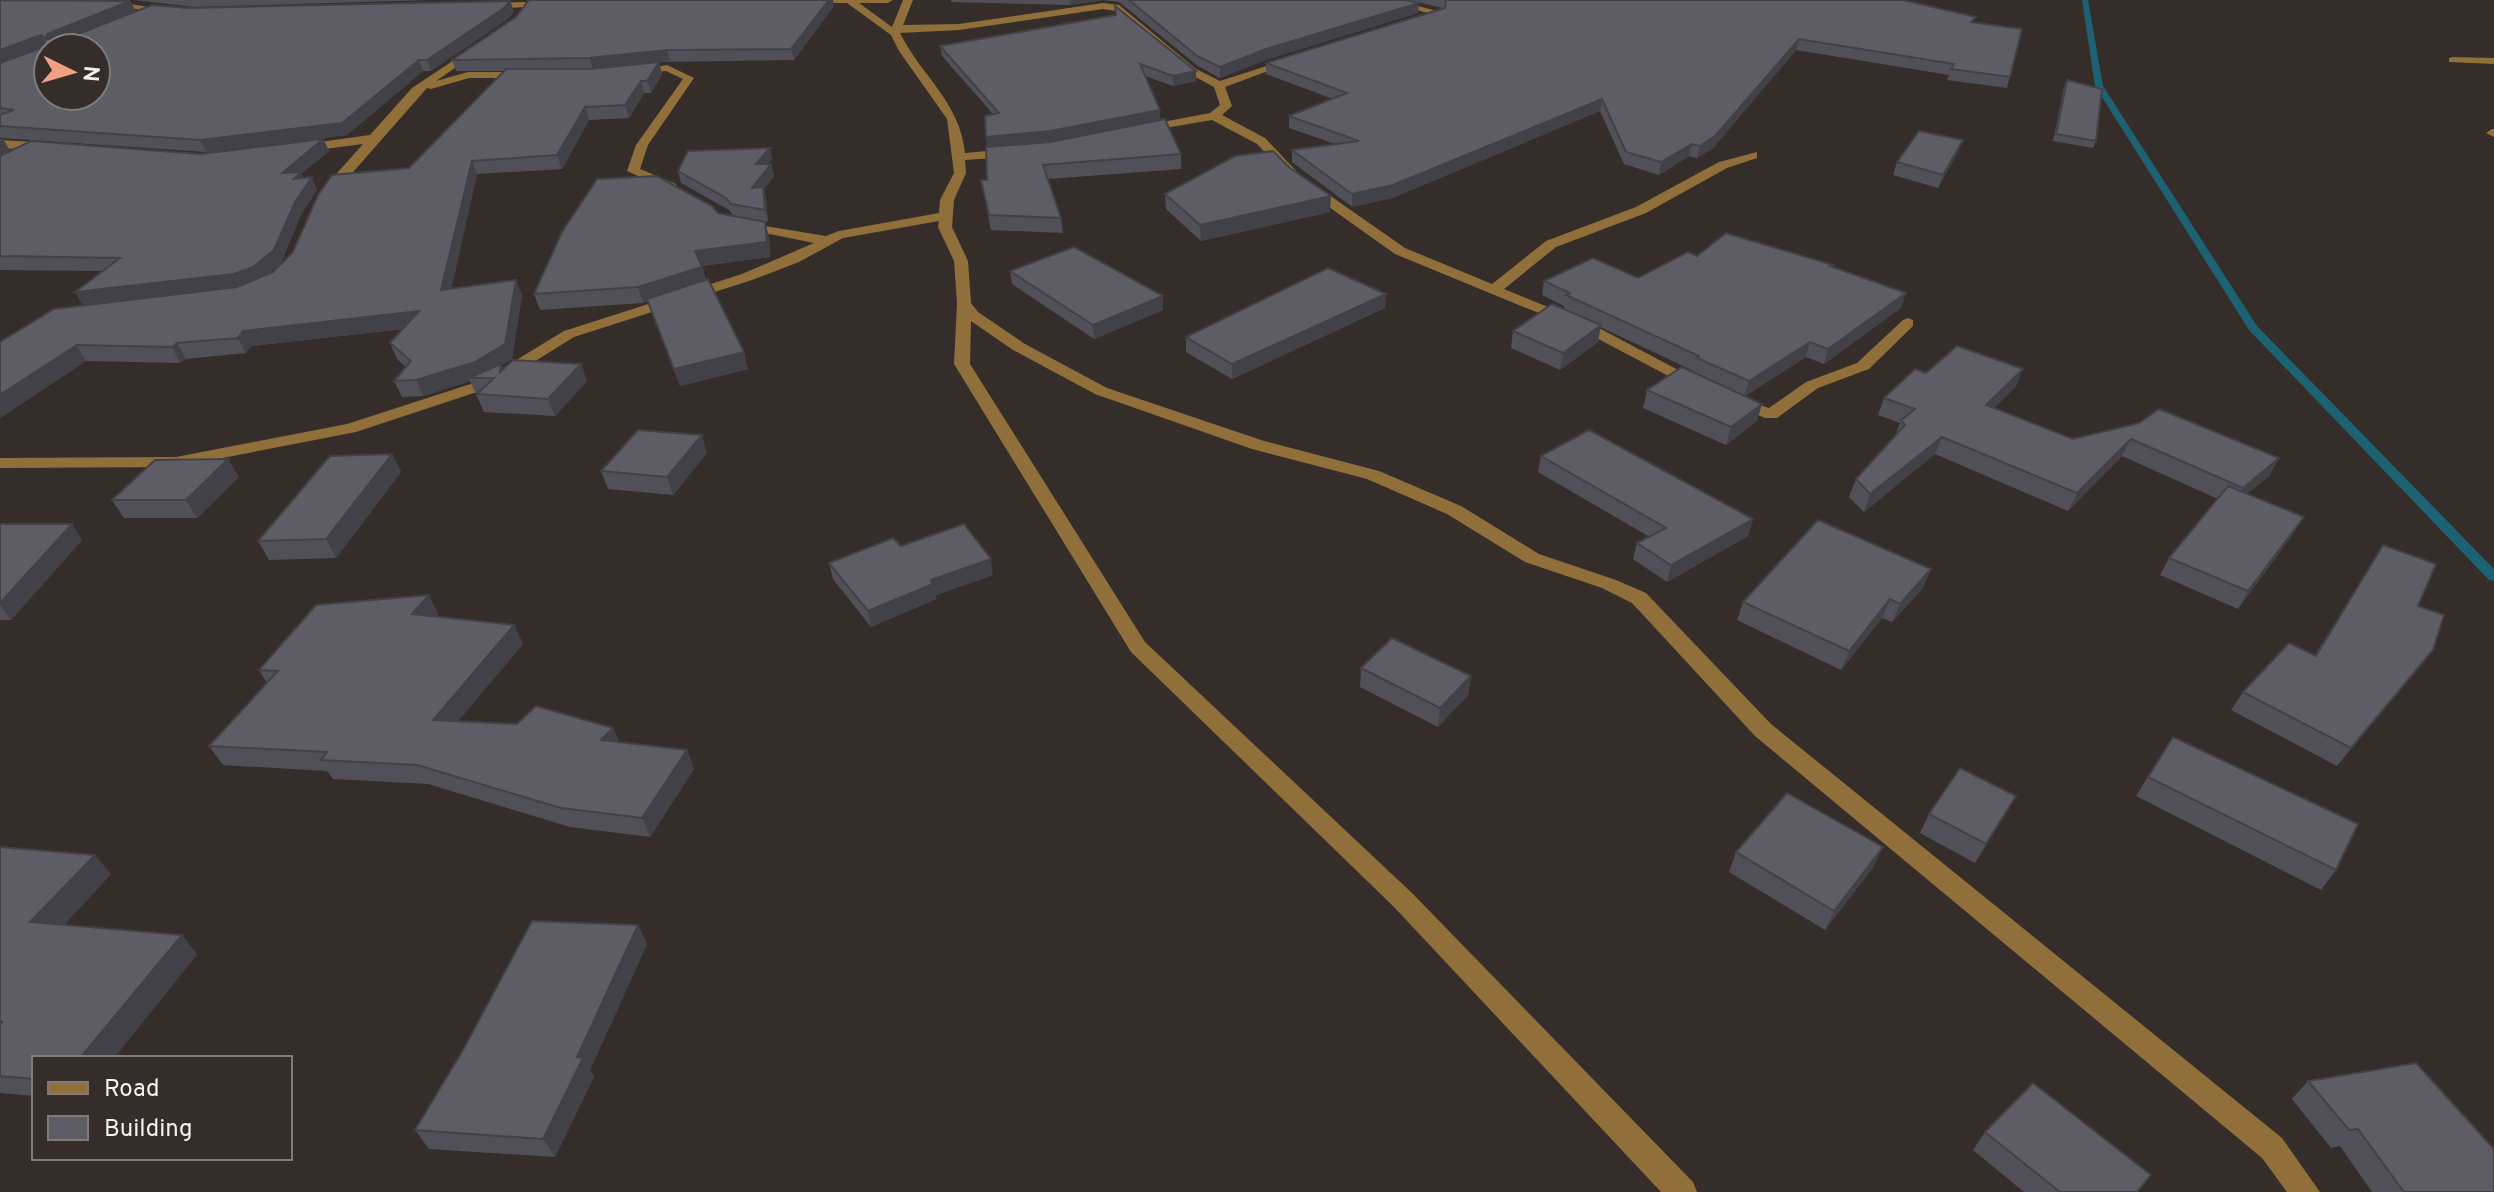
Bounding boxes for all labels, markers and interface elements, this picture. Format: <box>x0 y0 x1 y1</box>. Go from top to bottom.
north arrow <box>32 32 112 112</box>
text: N <box>75 64 104 83</box>
legend <box>32 1056 292 1160</box>
text: Road <box>104 1075 160 1105</box>
text: Building <box>104 1115 193 1145</box>

